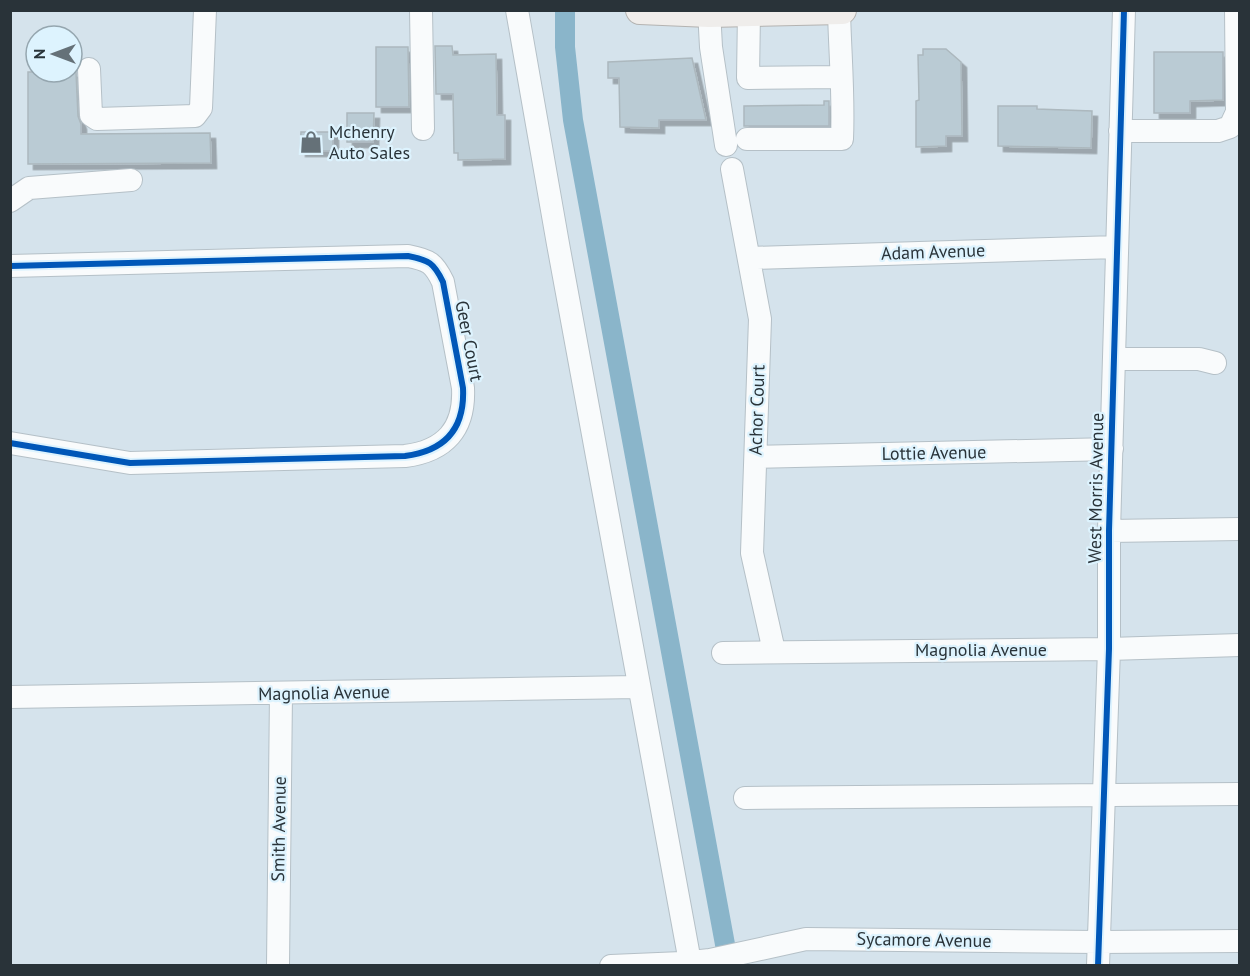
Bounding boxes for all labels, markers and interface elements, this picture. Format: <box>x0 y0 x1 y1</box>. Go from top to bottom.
north arrow <box>24 24 84 84</box>
text: N <box>29 49 49 59</box>
place label: Mchenry Auto Sales <box>329 120 410 164</box>
shop icon: Mchenry Auto Sales <box>298 129 324 155</box>
street label: Adam Avenue <box>881 238 985 265</box>
street label: Geer Court <box>450 299 489 383</box>
street label: Achor Court <box>743 364 770 456</box>
street label: West Morris Avenue <box>1083 412 1108 564</box>
street label: Lottie Avenue <box>882 440 986 465</box>
street label: Magnolia Avenue <box>915 638 1047 661</box>
street label: Magnolia Avenue <box>258 680 390 705</box>
street label: Smith Avenue <box>266 776 291 882</box>
street label: Sycamore Avenue <box>856 927 992 952</box>

